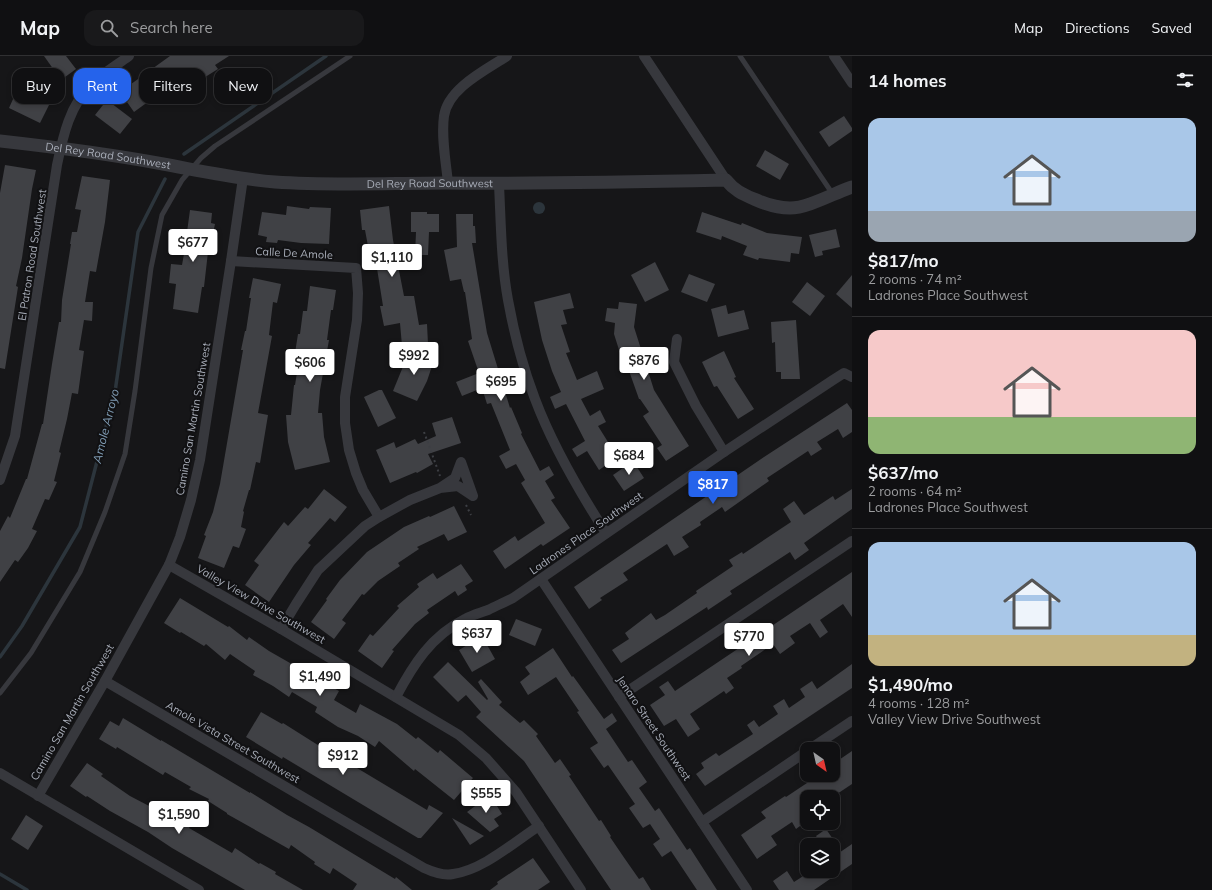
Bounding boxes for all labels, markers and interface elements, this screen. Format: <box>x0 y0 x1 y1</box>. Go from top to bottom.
search box <box>84 10 364 46</box>
text: Map <box>20 16 60 40</box>
icon: search <box>98 17 120 39</box>
text: Search here <box>130 18 213 37</box>
text: Map <box>1014 19 1043 37</box>
text: Directions <box>1065 19 1130 37</box>
text: Saved <box>1152 19 1192 37</box>
chip: Buy <box>12 68 65 104</box>
chip: Rent <box>73 68 131 104</box>
chip: Filters <box>139 68 206 104</box>
chip: New <box>214 68 272 104</box>
icon: filters <box>1174 69 1196 91</box>
text: 14 homes <box>868 70 947 91</box>
street label: Del Rey Road Southwest <box>45 139 172 172</box>
icon: home <box>996 144 1068 216</box>
street label: Del Rey Road Southwest <box>367 176 493 191</box>
street label: El Patron Road Southwest <box>15 188 49 322</box>
pin: $677 <box>169 229 217 263</box>
text: $677 <box>177 234 209 250</box>
street label: Calle De Amole <box>255 244 333 262</box>
pin: $1,110 <box>359 244 425 278</box>
text: $1,110 <box>371 249 413 265</box>
text: $817/mo <box>868 250 939 271</box>
text: 2 rooms · 74 m² <box>868 271 962 287</box>
text: Ladrones Place Southwest <box>868 287 1028 303</box>
street label: Camino San Martin Southwest <box>173 341 213 497</box>
pin: $992 <box>390 342 438 376</box>
text: $992 <box>398 347 430 363</box>
pin: $876 <box>620 347 668 381</box>
pin: $606 <box>286 349 334 383</box>
text: $876 <box>628 352 660 368</box>
text: $606 <box>294 354 326 370</box>
icon: home <box>996 356 1068 428</box>
pin: $695 <box>477 368 525 402</box>
text: $695 <box>485 373 517 389</box>
water label: Amole Arroyo <box>89 387 122 466</box>
pin: $684 <box>605 442 653 476</box>
text: $684 <box>613 447 645 463</box>
text: $637/mo <box>868 462 939 483</box>
pin: $817 <box>689 471 737 505</box>
text: $817 <box>697 476 729 492</box>
text: 2 rooms · 64 m² <box>868 483 962 499</box>
street label: Ladrones Place Southwest <box>527 488 645 577</box>
text: Ladrones Place Southwest <box>868 499 1028 515</box>
street label: Valley View Drive Southwest <box>194 561 328 647</box>
icon: home <box>996 568 1068 640</box>
pin: $637 <box>453 620 501 654</box>
pin: $770 <box>725 623 773 657</box>
text: $637 <box>461 625 493 641</box>
text: $770 <box>733 628 765 644</box>
street label: Camino San Martin Southwest <box>27 641 117 783</box>
pin: $1,490 <box>287 663 353 697</box>
text: $1,490 <box>299 668 341 684</box>
street label: Jenaro Street Southwest <box>614 673 694 783</box>
text: $1,490/mo <box>868 674 953 695</box>
text: 4 rooms · 128 m² <box>868 695 969 711</box>
street label: Amole Vista Street Southwest <box>164 698 303 786</box>
text: Valley View Drive Southwest <box>868 711 1041 727</box>
pin: $912 <box>319 742 367 776</box>
north arrow <box>800 742 840 782</box>
map controls <box>800 742 840 878</box>
text: $912 <box>327 747 359 763</box>
pin: $555 <box>462 780 510 814</box>
text: $555 <box>470 785 502 801</box>
button: locate <box>800 790 840 830</box>
pin: $1,590 <box>146 801 212 835</box>
text: $1,590 <box>158 806 200 822</box>
button: layers <box>800 838 840 878</box>

